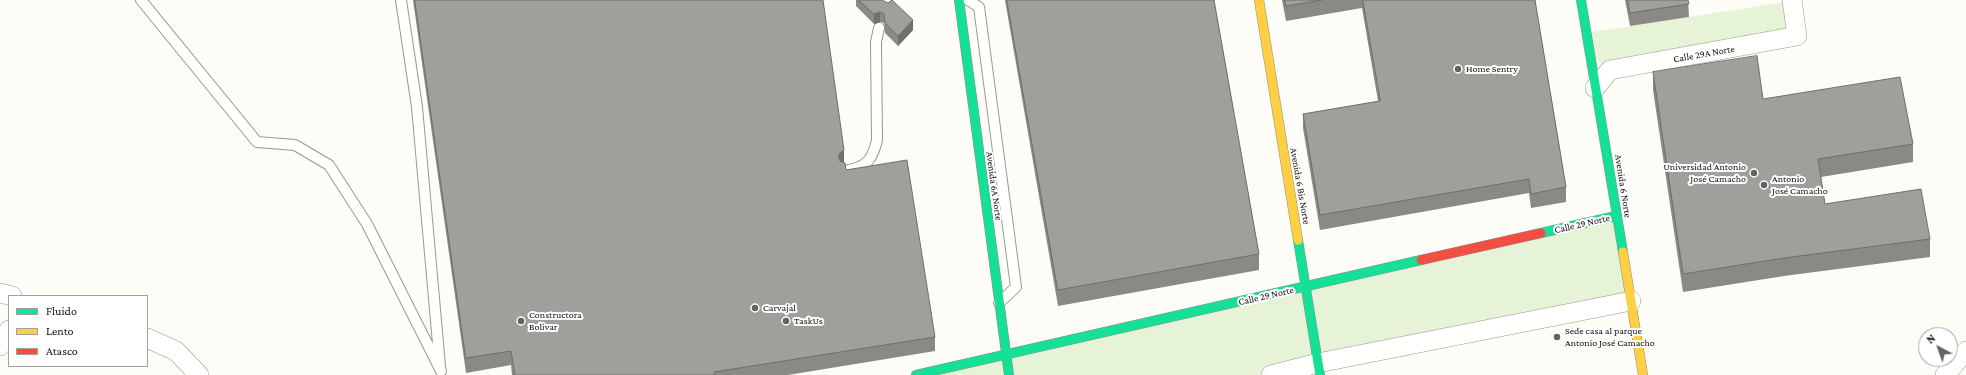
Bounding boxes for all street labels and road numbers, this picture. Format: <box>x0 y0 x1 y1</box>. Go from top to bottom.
street label: Calle 29A Norte <box>1672 43 1736 65</box>
street label: Avenida 6 Bis Norte <box>1287 147 1313 225</box>
street label: Avenida 6A Norte <box>983 151 1005 221</box>
street label: Avenida 6 Norte <box>1612 154 1634 218</box>
street label: Calle 29 Norte <box>1553 212 1611 236</box>
street label: Calle 29 Norte <box>1237 284 1295 308</box>

